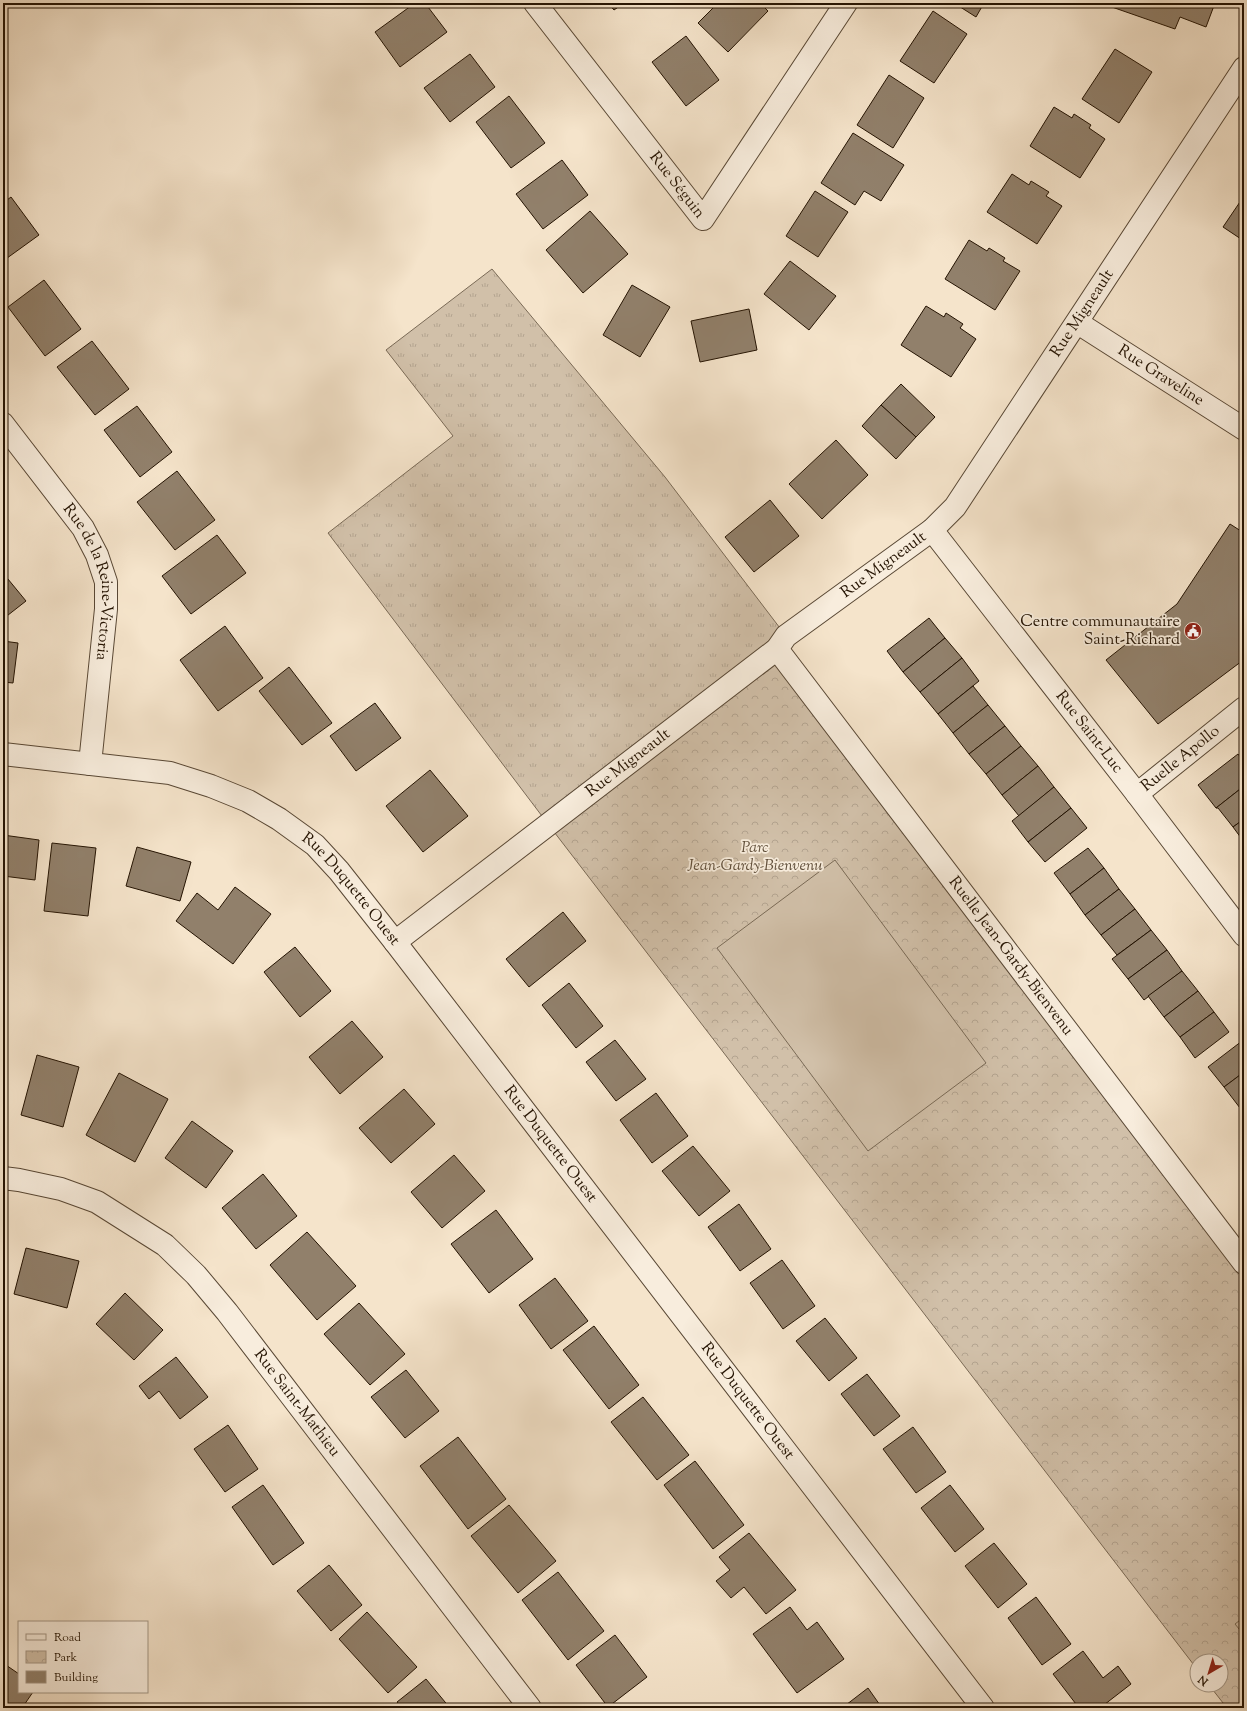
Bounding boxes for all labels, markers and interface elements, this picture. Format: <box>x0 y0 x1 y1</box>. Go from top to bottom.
street label: Rue Séguin <box>643 147 711 224</box>
street label: Rue Migneault <box>1045 264 1120 362</box>
street label: Rue Graveline <box>1113 340 1208 412</box>
street label: Rue de la Reine-Victoria <box>57 499 118 662</box>
street label: Rue Migneault <box>836 526 932 604</box>
place label: Centre communautaire Saint-Richard <box>1020 611 1180 652</box>
public building icon: Centre communautaire Saint-Richard <box>1183 621 1203 641</box>
street label: Rue Saint-Luc <box>1050 686 1128 778</box>
street label: Ruelle Apollo <box>1136 720 1225 798</box>
street label: Rue Migneault <box>581 723 676 803</box>
street label: Rue Duquette Ouest <box>297 827 406 951</box>
park label: Parc Jean-Gardy-Bienvenu <box>686 837 823 878</box>
street label: Ruelle Jean-Gardy-Bienvenu <box>943 872 1079 1041</box>
street label: Rue Duquette Ouest <box>498 1081 603 1208</box>
street label: Rue Duquette Ouest <box>695 1338 800 1465</box>
street label: Rue Saint-Mathieu <box>248 1344 346 1462</box>
legend <box>18 1621 148 1693</box>
text: Road <box>54 1629 81 1647</box>
text: Park <box>54 1649 77 1667</box>
north arrow <box>1189 1653 1229 1693</box>
text: Building <box>54 1669 98 1687</box>
text: N <box>1195 1671 1213 1690</box>

